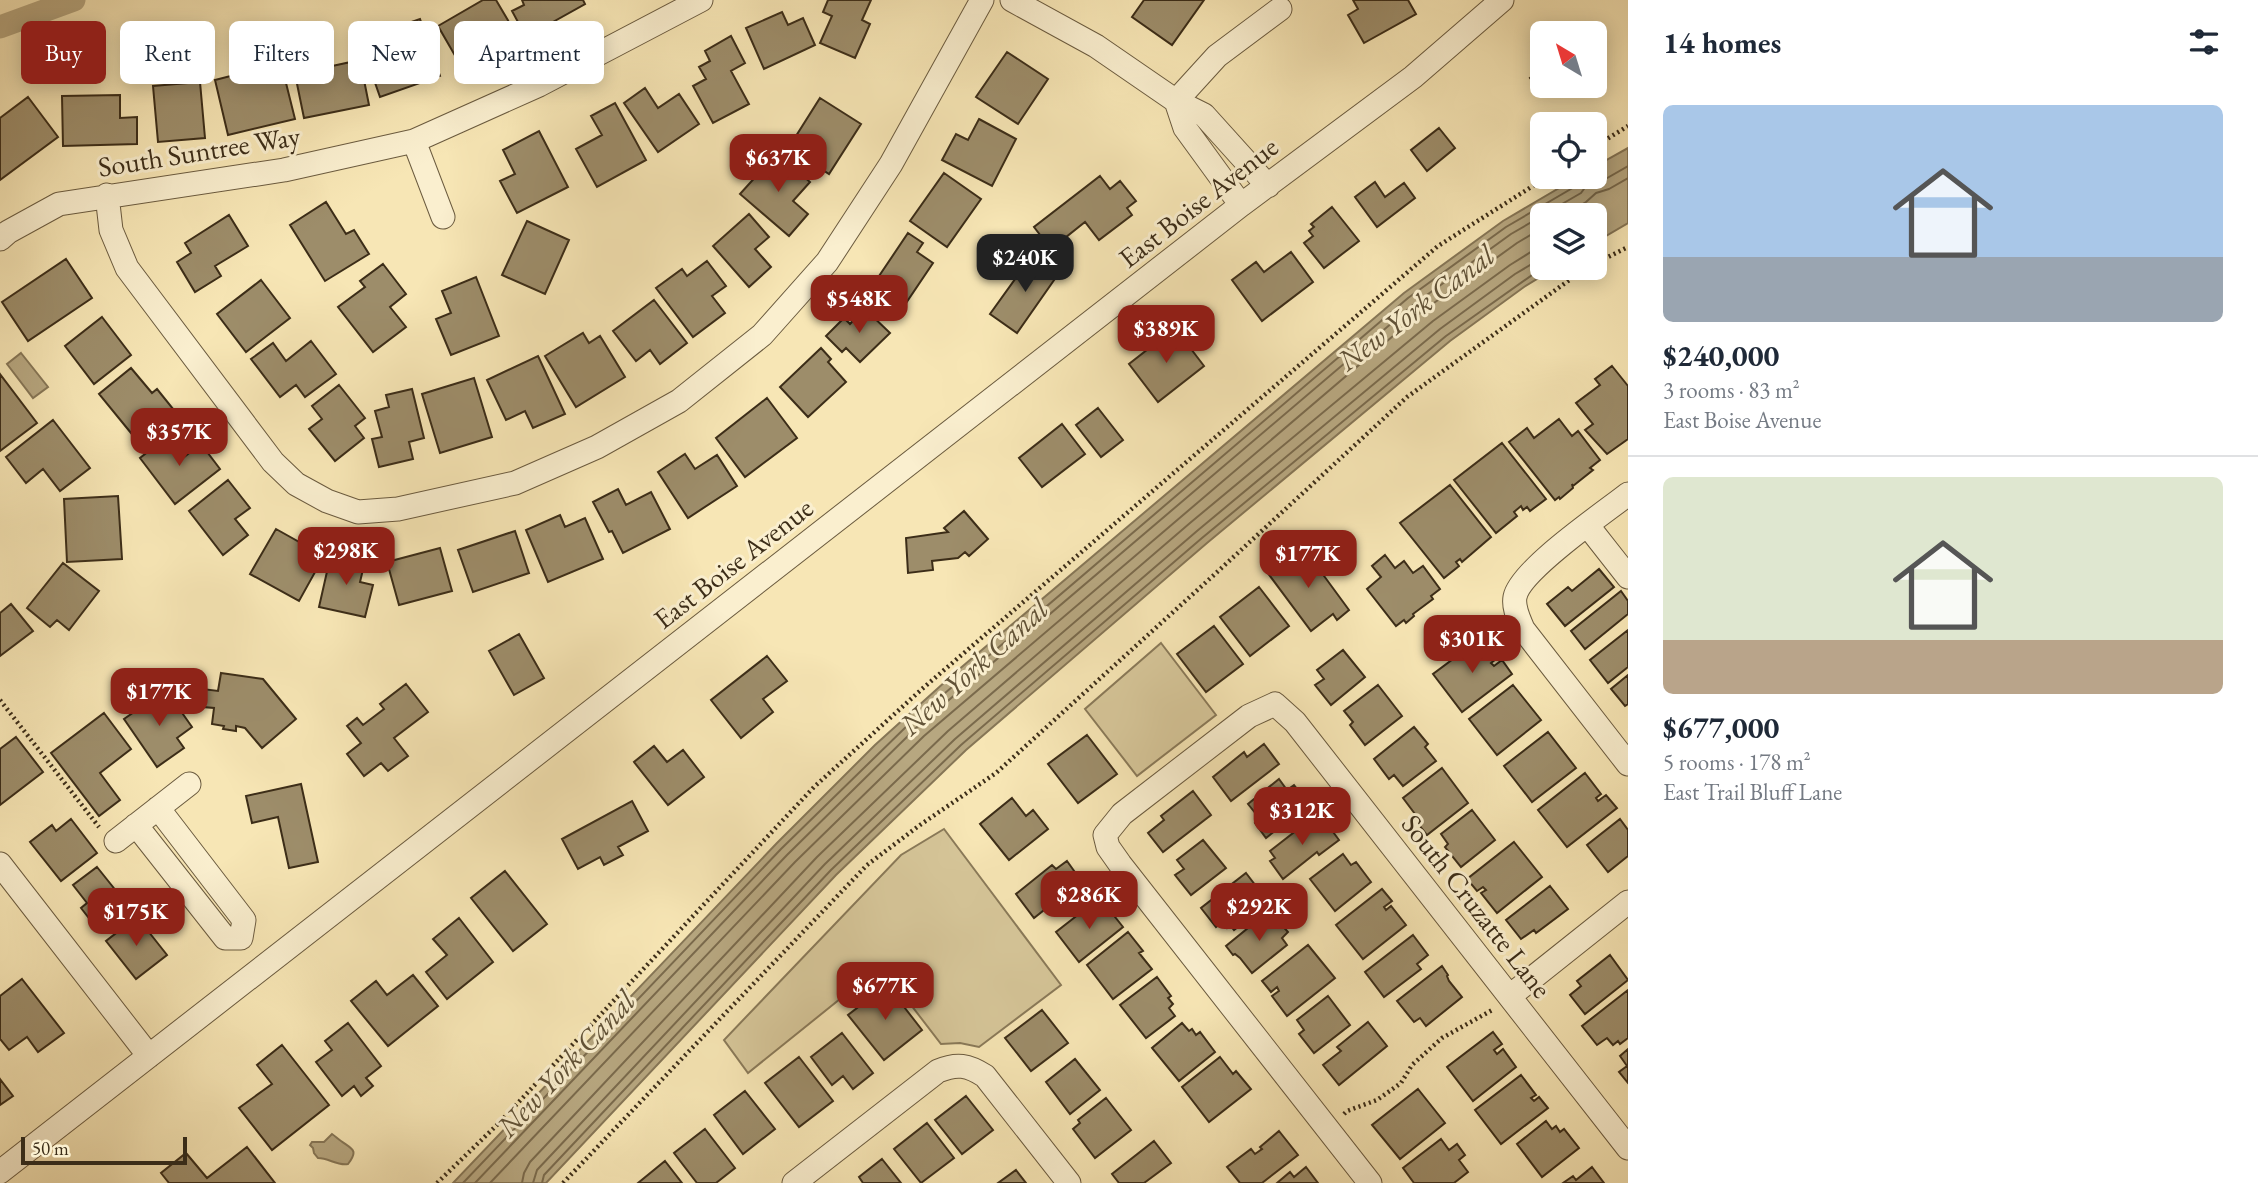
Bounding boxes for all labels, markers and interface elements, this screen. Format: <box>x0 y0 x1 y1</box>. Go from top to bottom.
chip: Buy <box>21 21 106 84</box>
chip: Rent <box>120 21 215 84</box>
chip: Filters <box>229 21 334 84</box>
chip: New <box>348 21 440 84</box>
chip: Apartment <box>454 21 604 84</box>
north arrow <box>1530 21 1606 98</box>
map controls <box>1530 21 1607 280</box>
text: 14 homes <box>1663 23 1781 62</box>
icon: filters <box>2185 23 2223 61</box>
button: locate <box>1530 112 1607 189</box>
street label: South Suntree Way <box>95 117 303 185</box>
street label: East Boise Avenue <box>1111 128 1285 276</box>
pin: $637K <box>729 134 827 194</box>
text: $637K <box>746 142 810 172</box>
icon: home <box>1880 150 2006 276</box>
button: layers <box>1530 203 1607 280</box>
pin: $240K <box>976 234 1074 294</box>
water label: New York Canal <box>1328 235 1503 380</box>
text: $240K <box>993 242 1057 272</box>
pin: $548K <box>810 276 908 335</box>
text: $548K <box>827 283 891 313</box>
pin: $389K <box>1117 306 1215 365</box>
text: $389K <box>1134 313 1198 343</box>
text: $240,000 <box>1663 336 1779 375</box>
text: 3 rooms · 83 m² <box>1663 375 1800 405</box>
text: East Boise Avenue <box>1663 405 1821 435</box>
pin: $357K <box>130 408 228 468</box>
text: $357K <box>147 416 211 446</box>
street label: East Boise Avenue <box>646 489 820 637</box>
icon: home <box>1880 522 2006 648</box>
pin: $298K <box>297 528 395 587</box>
pin: $177K <box>1259 530 1357 590</box>
text: $298K <box>314 535 378 565</box>
text: $177K <box>1276 538 1340 568</box>
water label: New York Canal <box>890 589 1057 744</box>
pin: $301K <box>1423 616 1521 675</box>
text: $301K <box>1440 623 1504 653</box>
pin: $177K <box>110 668 208 728</box>
text: $177K <box>127 676 191 706</box>
text: $677,000 <box>1663 708 1779 747</box>
text: 5 rooms · 178 m² <box>1663 747 1811 777</box>
text: East Trail Bluff Lane <box>1663 777 1842 807</box>
pin: $312K <box>1253 788 1351 847</box>
text: $312K <box>1270 795 1334 825</box>
street label: South Cruzatte Lane <box>1394 807 1560 1005</box>
pin: $286K <box>1040 872 1138 931</box>
text: $286K <box>1057 879 1121 909</box>
pin: $292K <box>1210 884 1308 943</box>
pin: $175K <box>87 888 185 948</box>
text: $292K <box>1227 891 1291 921</box>
text: $175K <box>104 896 168 926</box>
pin: $677K <box>836 962 934 1022</box>
text: $677K <box>853 970 917 1000</box>
water label: New York Canal <box>487 981 645 1146</box>
scale bar <box>21 1134 187 1166</box>
text: 50 m <box>32 1136 69 1161</box>

